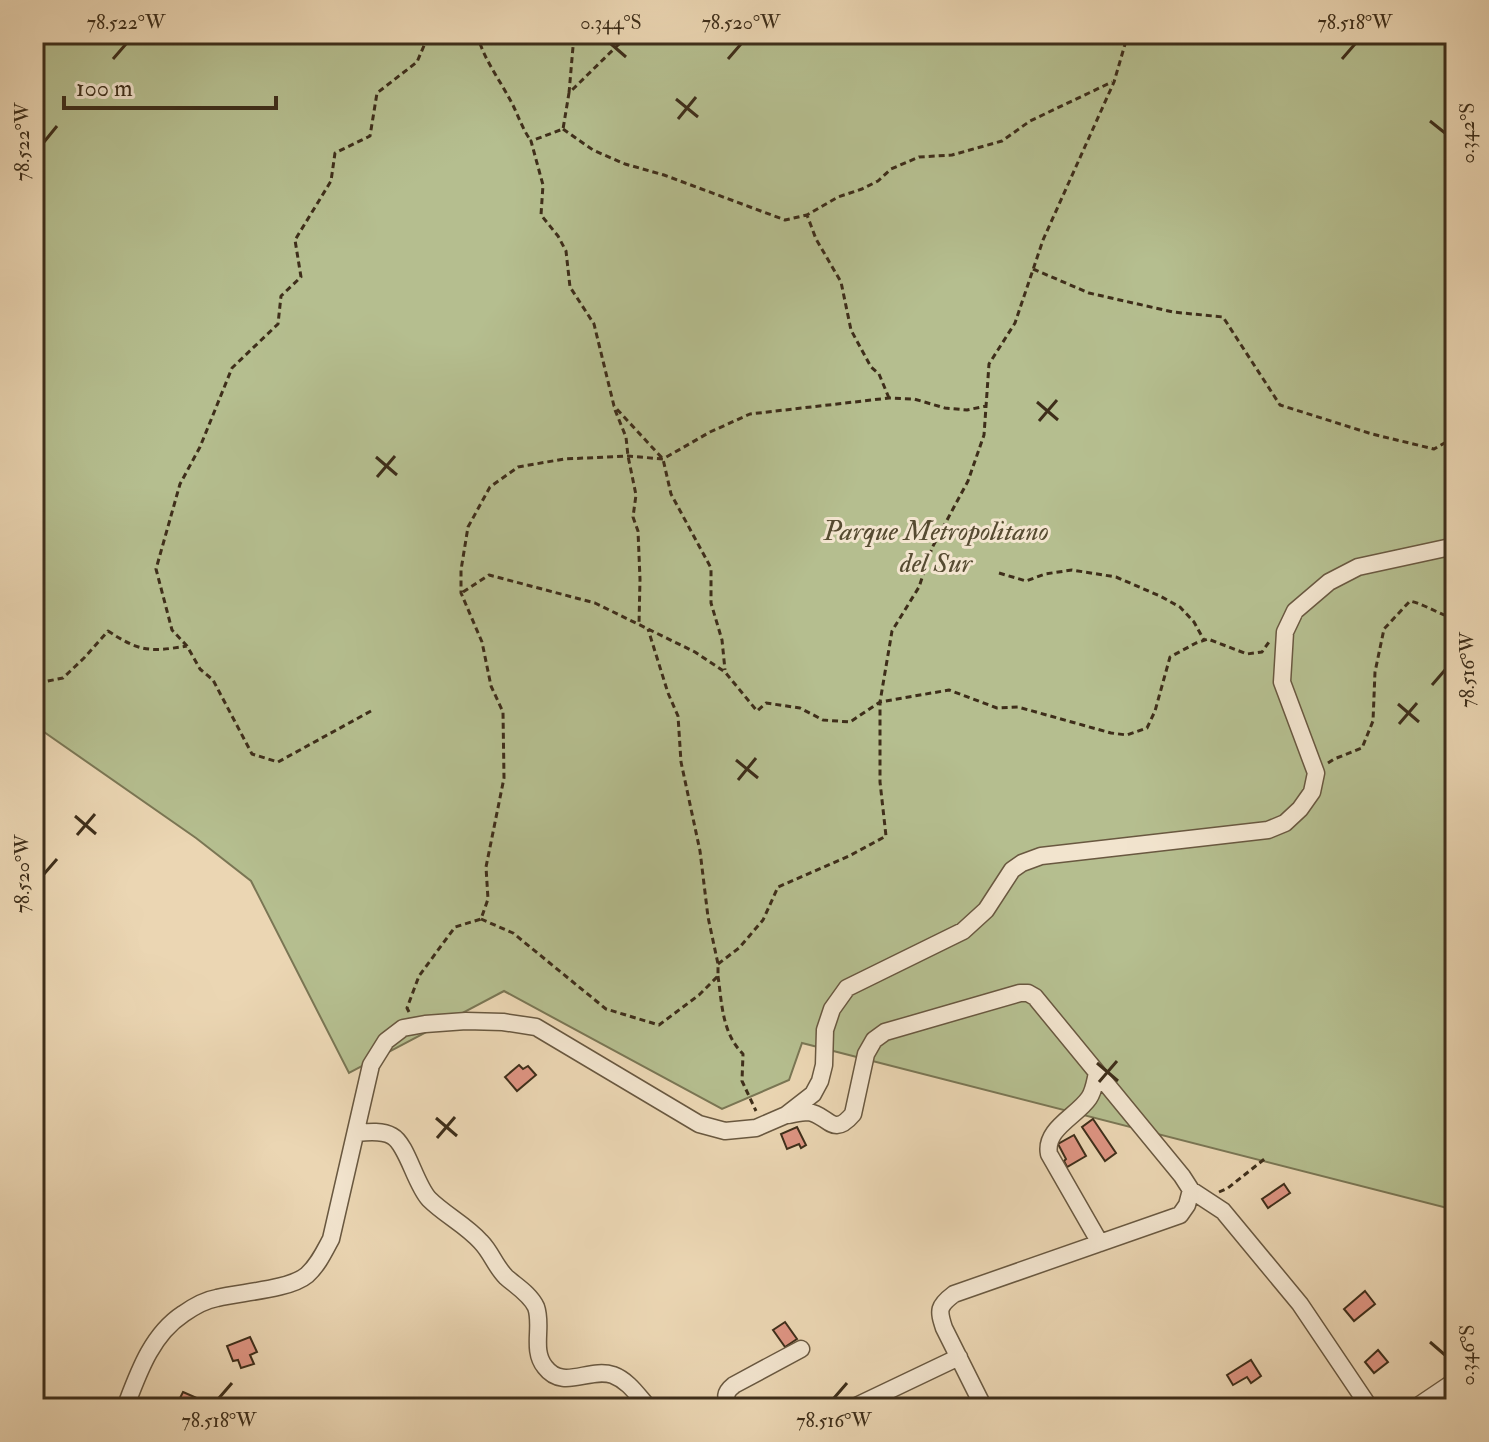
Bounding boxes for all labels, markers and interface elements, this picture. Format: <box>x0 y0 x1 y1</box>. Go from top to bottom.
text: 78.522°W <box>87 10 166 35</box>
text: 0.344°S <box>580 10 642 35</box>
text: 78.520°W <box>702 10 781 35</box>
text: 78.518°W <box>1318 10 1393 35</box>
scale bar <box>64 60 276 110</box>
text: 100 m <box>76 73 133 104</box>
text: 78.522°W <box>10 102 35 181</box>
text: 0.342°S <box>1455 103 1480 163</box>
park label: Parque Metropolitano del Sur <box>822 514 1049 581</box>
text: 78.516°W <box>1455 632 1480 708</box>
text: 78.520°W <box>10 834 35 913</box>
text: 0.346°S <box>1455 1325 1480 1385</box>
text: 78.518°W <box>182 1408 257 1433</box>
text: 78.516°W <box>796 1408 872 1433</box>

